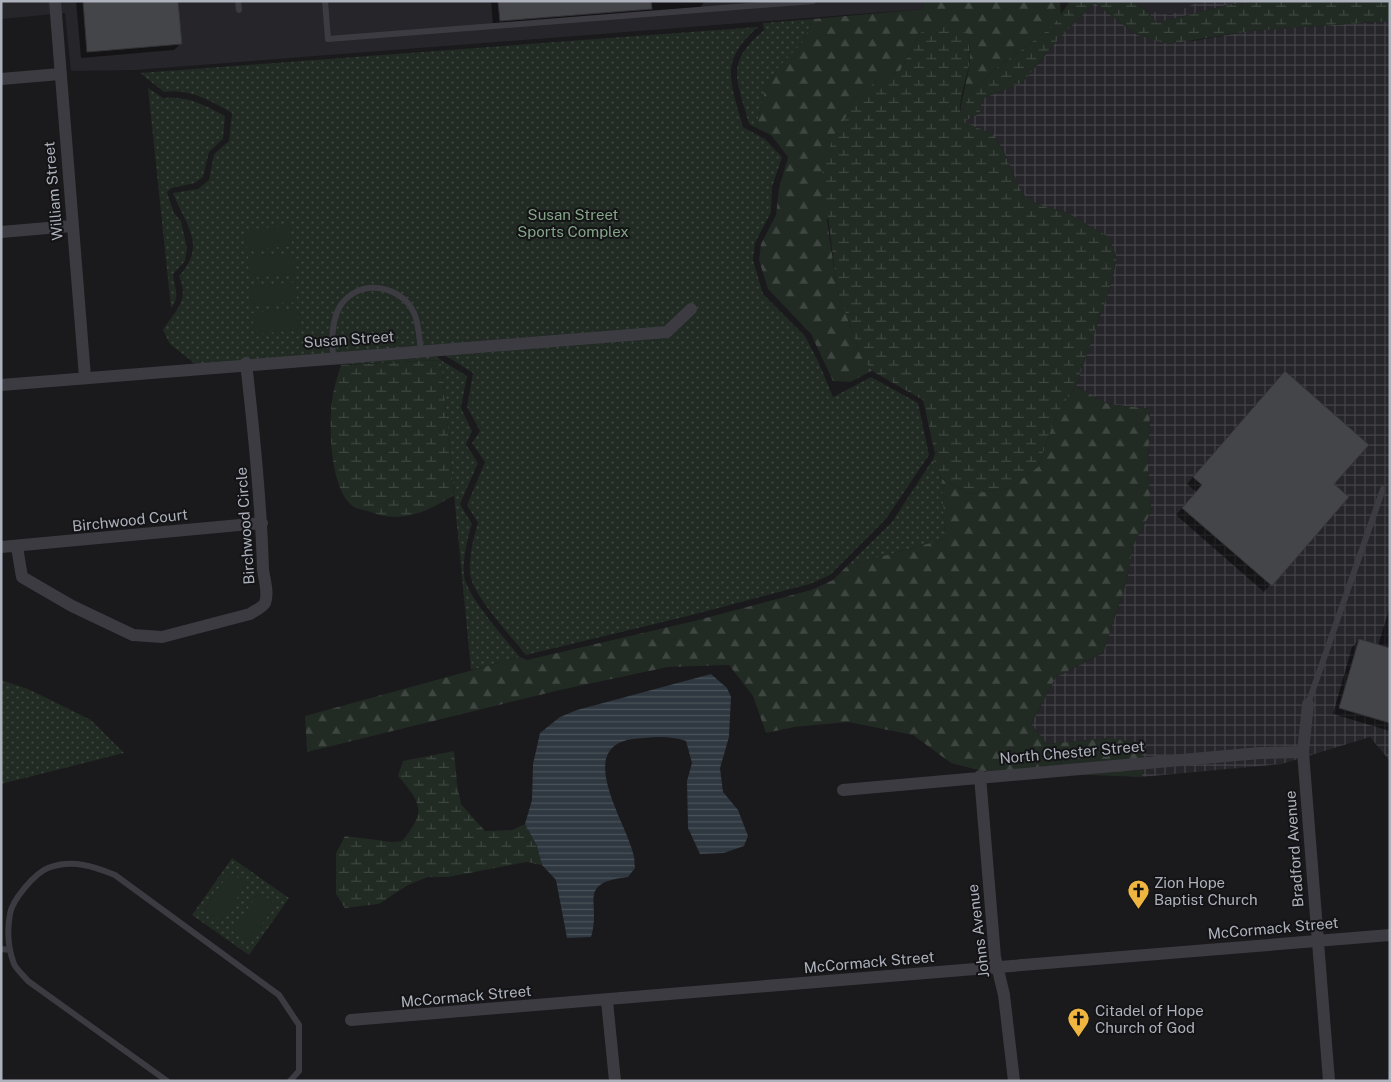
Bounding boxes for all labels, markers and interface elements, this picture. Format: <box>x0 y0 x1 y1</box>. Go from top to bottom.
street label: William Street <box>40 141 66 241</box>
park label: Susan Street Sports Complex <box>517 206 629 240</box>
street label: Susan Street <box>303 327 395 351</box>
street label: Birchwood Circle <box>232 467 258 585</box>
street label: Birchwood Court <box>71 505 189 535</box>
street label: North Chester Street <box>999 737 1146 767</box>
street label: Bradford Avenue <box>1281 790 1307 908</box>
place label: Zion Hope Baptist Church <box>1154 874 1258 908</box>
church icon: Zion Hope Baptist Church <box>1126 879 1150 910</box>
street label: Johns Avenue <box>964 883 992 979</box>
street label: McCormack Street <box>1207 914 1339 942</box>
street label: McCormack Street <box>803 948 935 976</box>
street label: McCormack Street <box>400 982 532 1010</box>
place label: Citadel of Hope Church of God <box>1095 1002 1204 1036</box>
church icon: Citadel of Hope Church of God <box>1067 1007 1091 1038</box>

